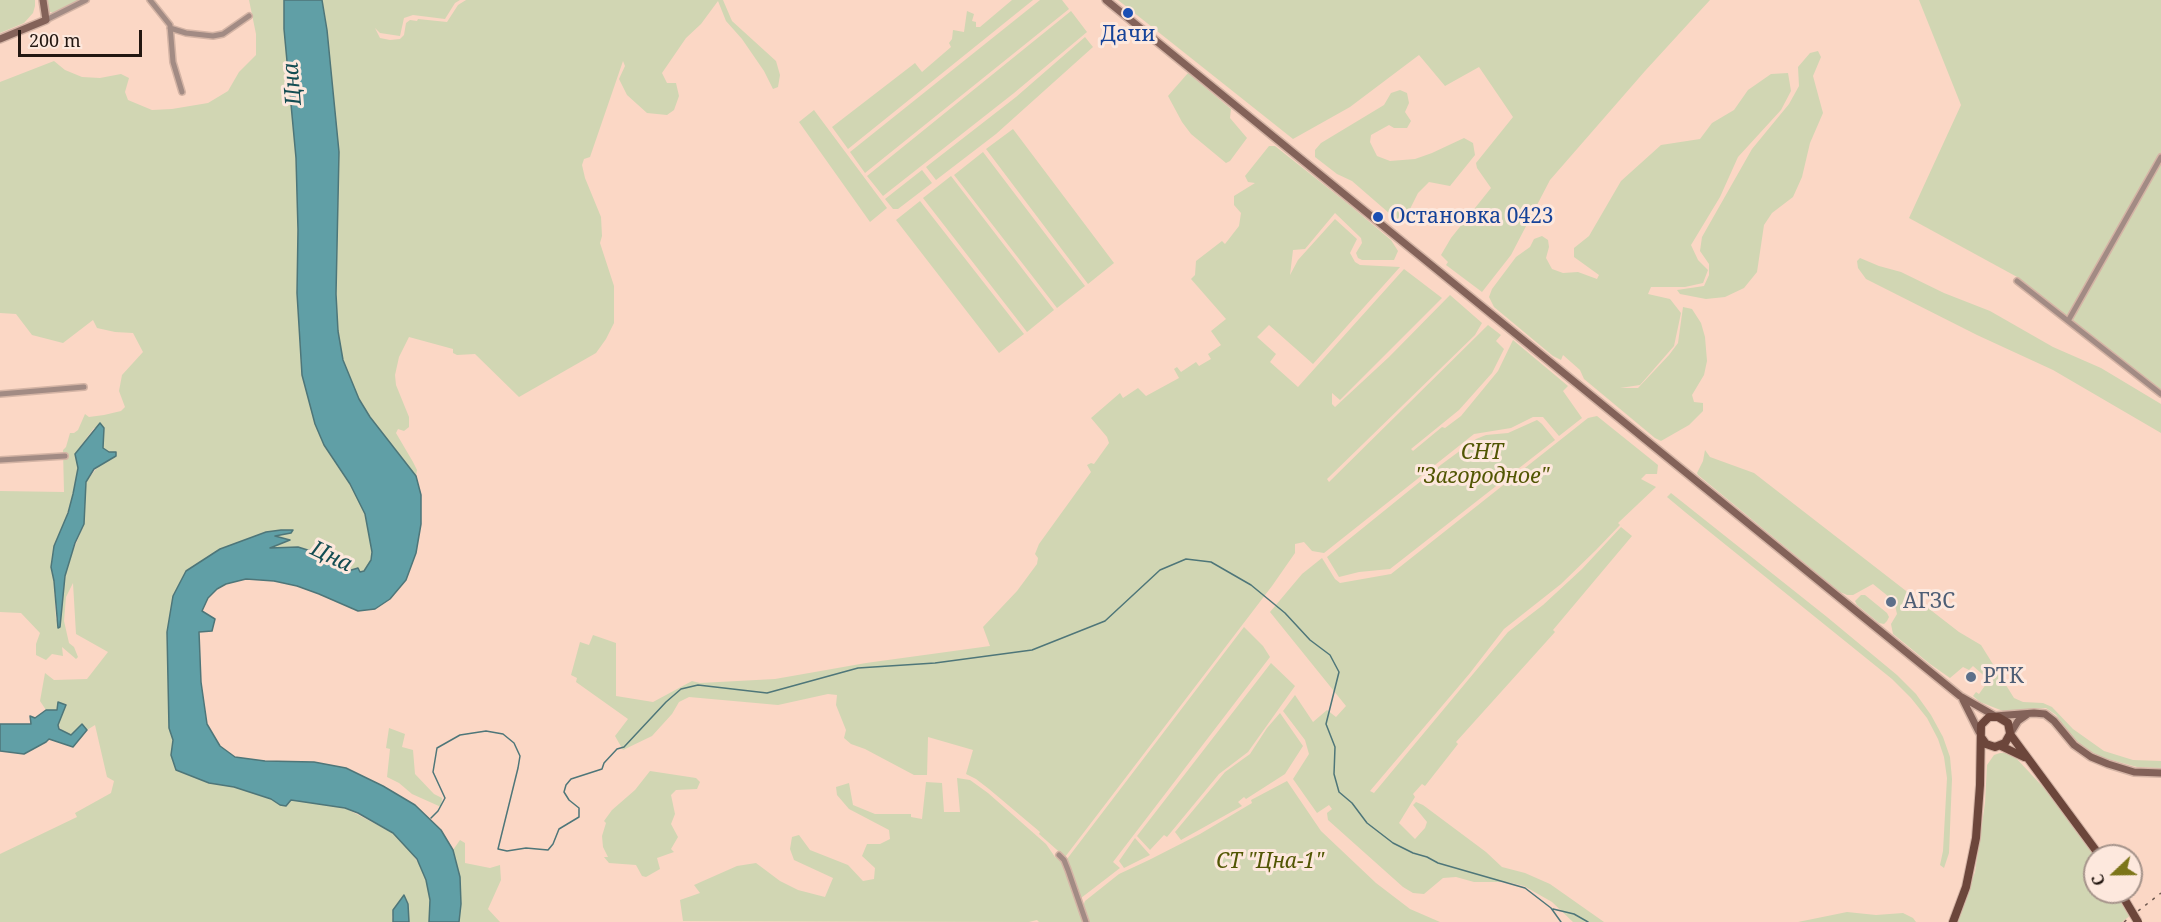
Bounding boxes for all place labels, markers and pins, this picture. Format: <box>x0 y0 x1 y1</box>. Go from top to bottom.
marker: Дачи <box>1121 6 1135 20</box>
place label: Дачи <box>1101 22 1155 48</box>
place label: Остановка 0423 <box>1390 204 1554 230</box>
marker: Остановка 0423 <box>1371 210 1385 224</box>
place label: АГЗС <box>1903 589 1955 615</box>
marker: АГЗС <box>1884 595 1898 609</box>
place label: РТК <box>1983 664 2024 690</box>
marker: РТК <box>1964 670 1978 684</box>

